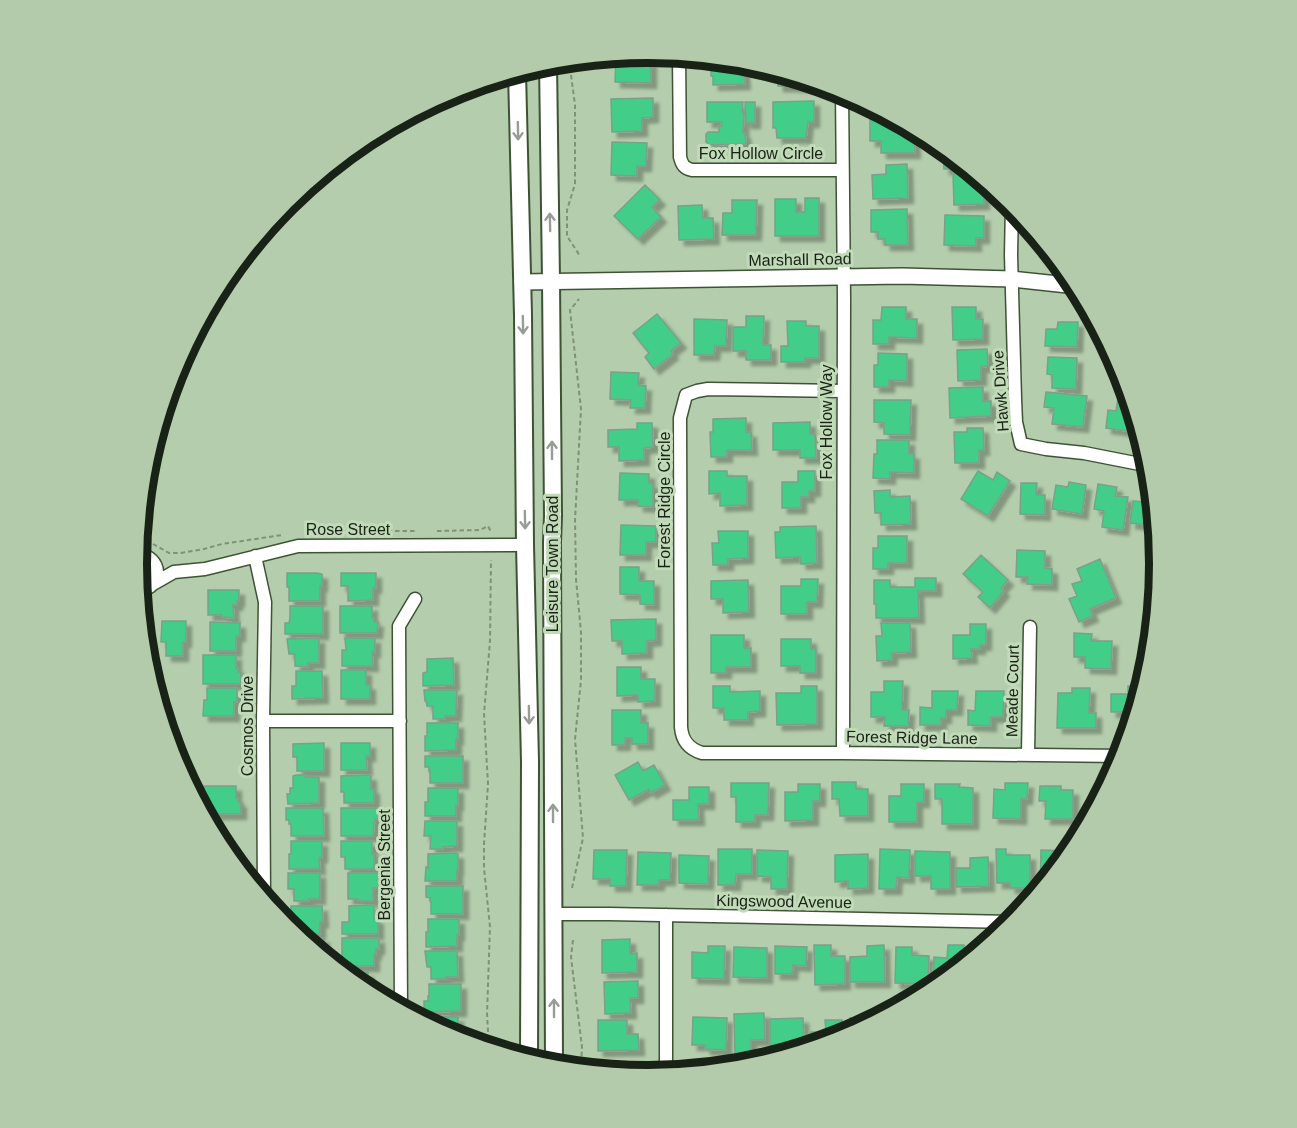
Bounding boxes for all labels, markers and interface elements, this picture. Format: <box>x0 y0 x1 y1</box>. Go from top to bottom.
one-way arrow <box>512 120 524 140</box>
street label: Fox Hollow Circle <box>699 145 823 162</box>
one-way arrow <box>544 212 556 232</box>
street label: Marshall Road <box>748 250 852 269</box>
one-way arrow <box>517 315 529 335</box>
street label: Hawk Drive <box>989 349 1012 432</box>
street label: Fox Hollow Way <box>818 365 835 479</box>
street label: Forest Ridge Circle <box>656 431 673 568</box>
one-way arrow <box>547 440 558 460</box>
street label: Leisure Town Road <box>544 496 561 632</box>
one-way arrow <box>519 510 531 530</box>
street label: Rose Street <box>306 521 391 538</box>
street label: Meade Court <box>1003 644 1022 737</box>
street label: Cosmos Drive <box>239 676 256 776</box>
one-way arrow <box>523 705 535 725</box>
street label: Forest Ridge Lane <box>846 728 978 747</box>
one-way arrow <box>547 803 559 823</box>
street label: Bergenia Street <box>376 809 393 921</box>
street label: Kingswood Avenue <box>716 892 852 911</box>
one-way arrow <box>548 998 560 1018</box>

